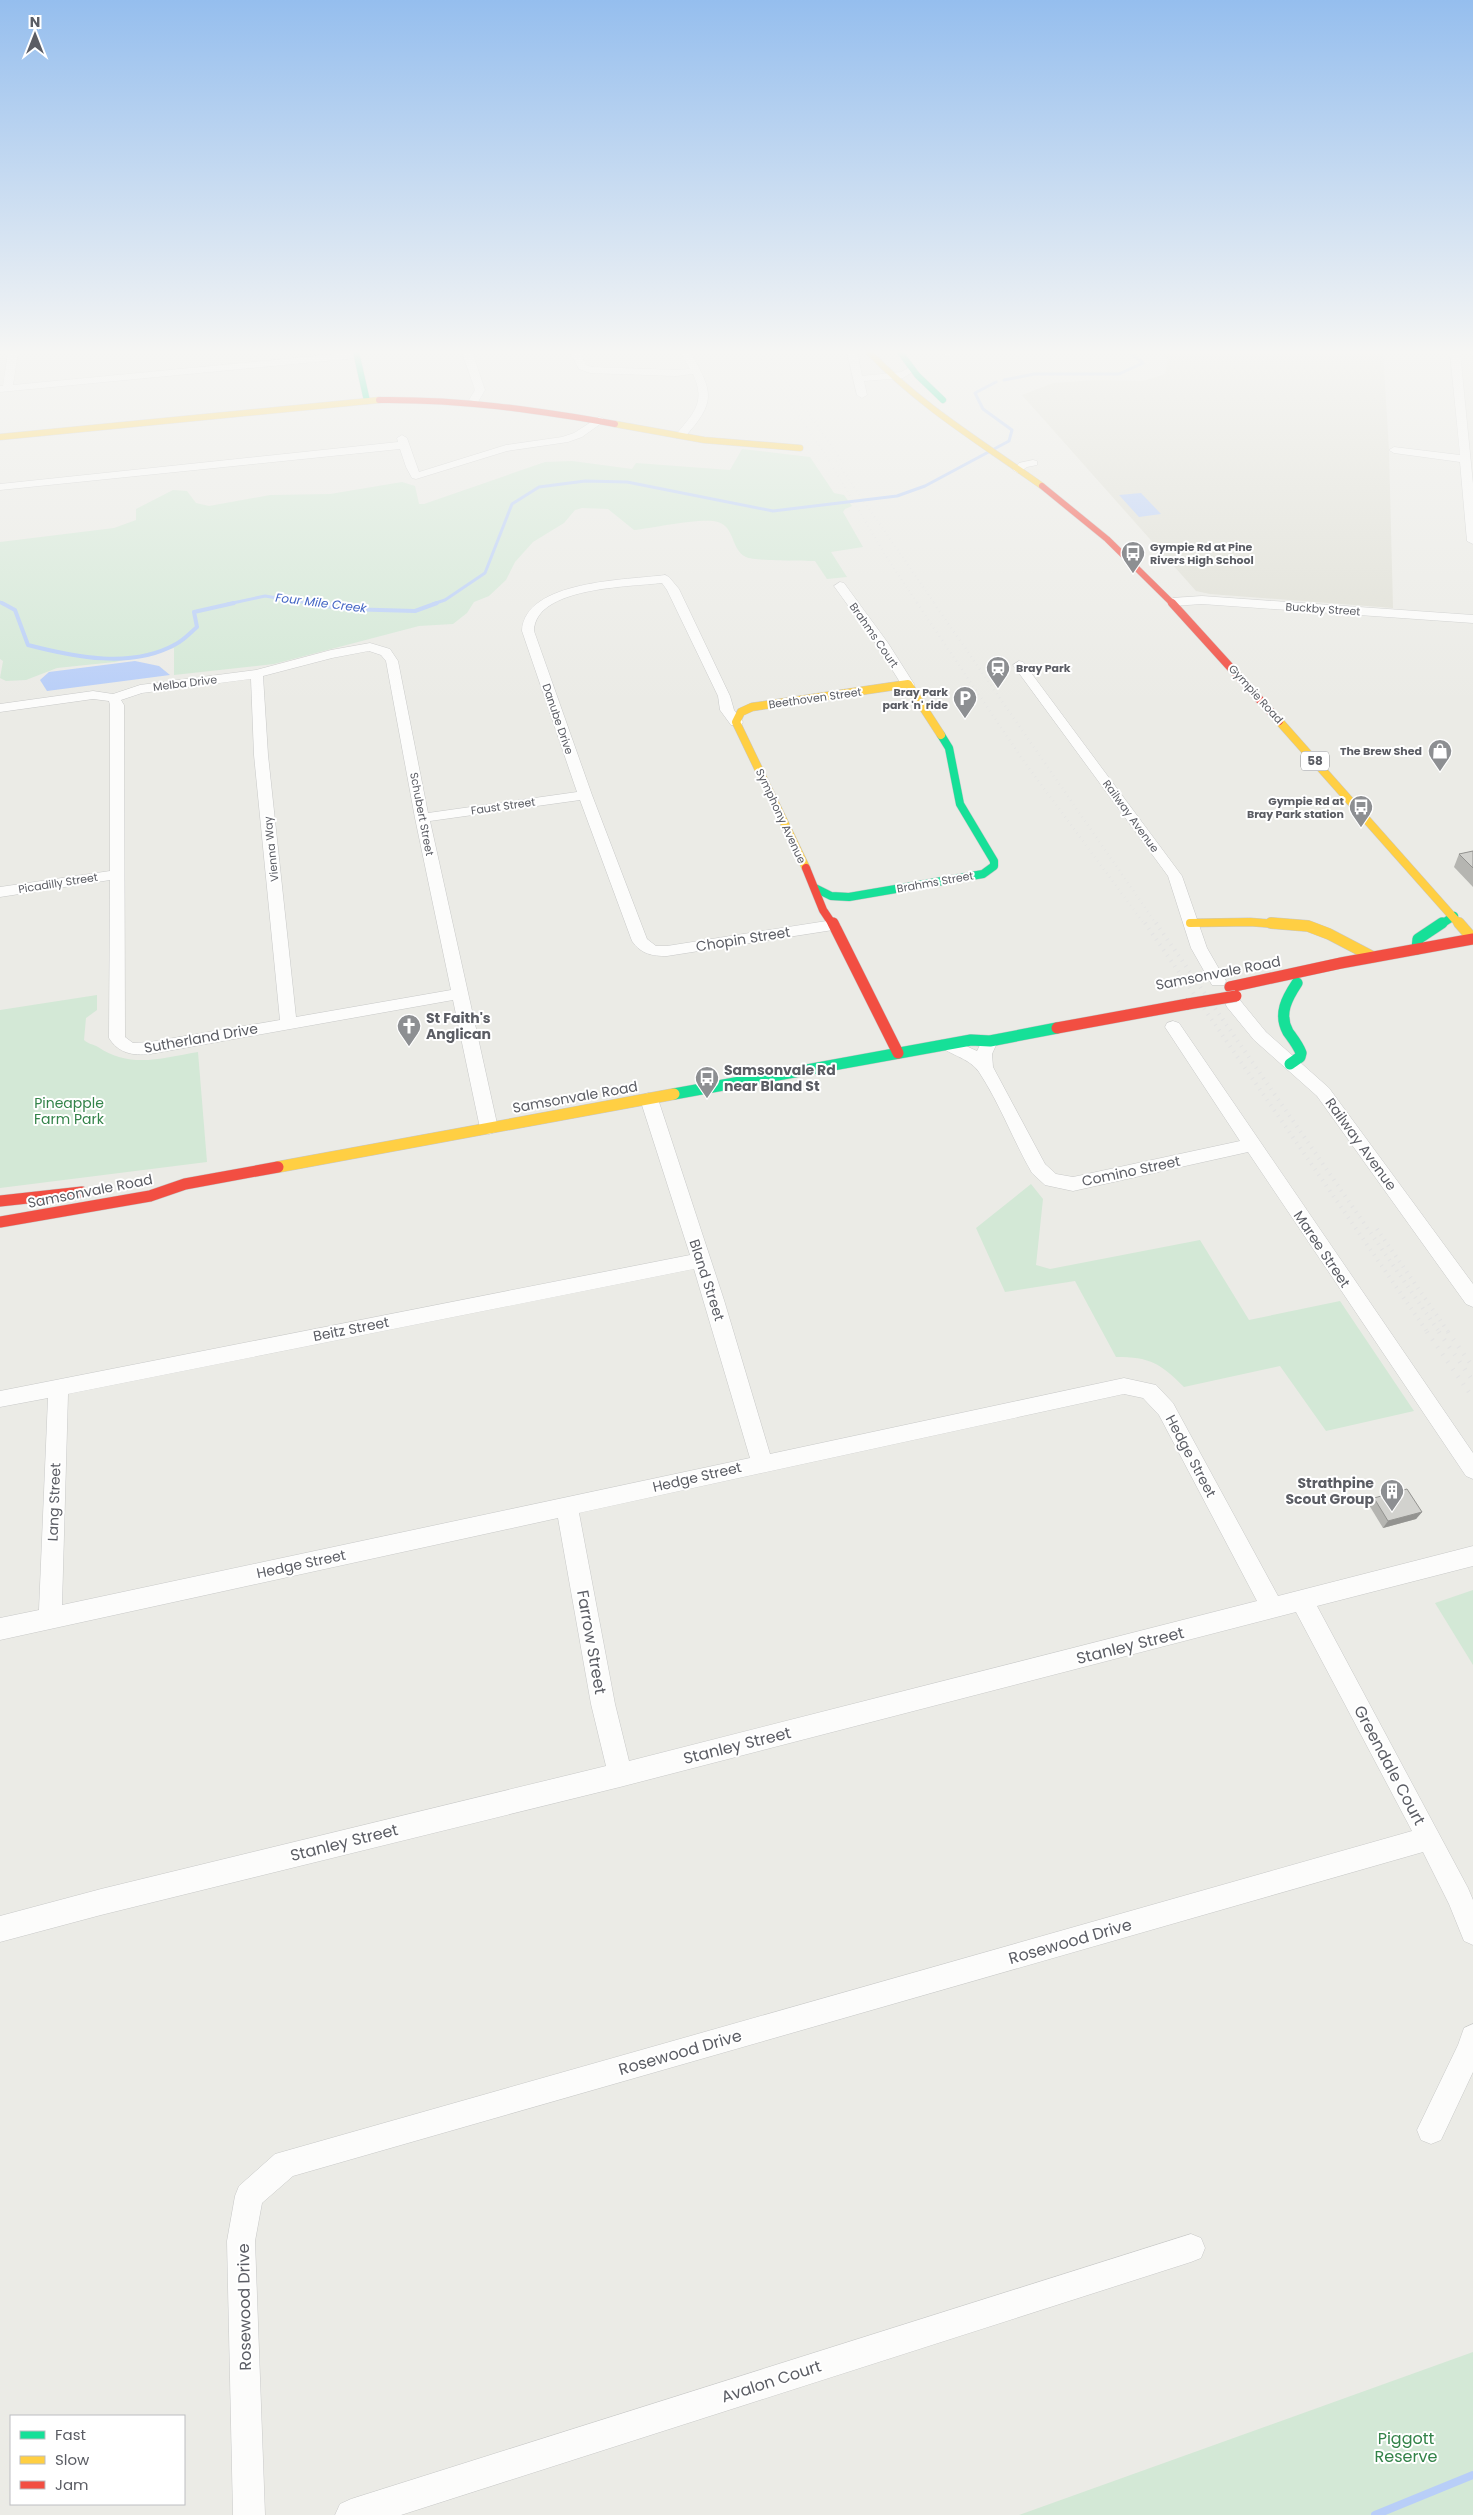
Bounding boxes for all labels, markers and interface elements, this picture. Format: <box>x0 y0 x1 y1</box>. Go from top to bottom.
north arrow <box>10 10 60 60</box>
text: N <box>30 12 40 32</box>
place label: Gympie Rd at Pine Rivers High School <box>1150 539 1254 568</box>
bus stop icon: Gympie Rd at Pine Rivers High School <box>1120 540 1146 574</box>
water label: Four Mile Creek <box>275 588 368 617</box>
street label: Buckby Street <box>1285 598 1361 620</box>
street label: Brahms Court <box>846 599 902 671</box>
station icon: Bray Park <box>985 655 1011 689</box>
place label: Bray Park <box>1016 660 1071 676</box>
street label: Gympie Road <box>1225 661 1287 727</box>
street label: Melba Drive <box>152 671 218 695</box>
street label: Danube Drive <box>538 681 578 757</box>
street label: Beethoven Street <box>768 684 862 712</box>
place label: Bray Park park 'n' ride <box>882 684 948 713</box>
parking icon: Bray Park park 'n' ride <box>952 685 978 719</box>
shop icon: The Brew Shed <box>1427 738 1453 772</box>
place label: The Brew Shed <box>1340 743 1422 759</box>
road number: 58 <box>1301 751 1329 770</box>
street label: Symphony Avenue <box>752 766 810 866</box>
street label: Schubert Street <box>406 771 438 857</box>
street label: Railway Avenue <box>1099 776 1163 856</box>
place label: Gympie Rd at Bray Park station <box>1247 793 1345 822</box>
street label: Faust Street <box>470 794 536 818</box>
bus stop icon: Gympie Rd at Bray Park station <box>1348 794 1374 828</box>
street label: Vienna Way <box>260 815 282 883</box>
street label: Brahms Street <box>895 867 975 897</box>
street label: Picadilly Street <box>17 869 99 897</box>
street label: Chopin Street <box>694 922 792 956</box>
street label: Samsonvale Road <box>1154 951 1282 995</box>
place label: St Faith's Anglican <box>426 1008 491 1044</box>
church icon: St Faith's Anglican <box>396 1013 422 1047</box>
street label: Sutherland Drive <box>142 1018 260 1058</box>
place label: Samsonvale Rd near Bland St <box>724 1060 836 1096</box>
bus stop icon: Samsonvale Rd near Bland St <box>694 1065 720 1099</box>
street label: Samsonvale Road <box>511 1076 639 1118</box>
park label: Pineapple Farm Park <box>34 1093 105 1129</box>
street label: Railway Avenue <box>1321 1094 1402 1195</box>
street label: Comino Street <box>1080 1151 1182 1191</box>
street label: Samsonvale Road <box>26 1169 154 1213</box>
street label: Maree Street <box>1289 1207 1355 1291</box>
street label: Bland Street <box>684 1237 730 1323</box>
street label: Beitz Street <box>311 1312 391 1346</box>
street label: Hedge Street <box>1161 1411 1221 1501</box>
street label: Hedge Street <box>651 1457 743 1497</box>
street label: Lang Street <box>43 1462 65 1542</box>
place label: Strathpine Scout Group <box>1285 1473 1374 1509</box>
building icon: Strathpine Scout Group <box>1379 1478 1405 1512</box>
street label: Hedge Street <box>255 1545 347 1583</box>
street label: Farrow Street <box>571 1588 612 1696</box>
street label: Stanley Street <box>1074 1621 1187 1670</box>
street label: Greendale Court <box>1348 1701 1431 1829</box>
street label: Stanley Street <box>681 1721 794 1770</box>
street label: Stanley Street <box>288 1818 401 1867</box>
street label: Rosewood Drive <box>1006 1913 1134 1970</box>
street label: Rosewood Drive <box>616 2024 744 2081</box>
street label: Rosewood Drive <box>232 2243 257 2371</box>
street label: Avalon Court <box>718 2354 824 2408</box>
legend <box>10 2415 185 2505</box>
text: Fast <box>55 2424 86 2445</box>
park label: Piggott Reserve <box>1375 2427 1437 2468</box>
text: Slow <box>55 2449 90 2470</box>
text: Jam <box>55 2474 89 2495</box>

